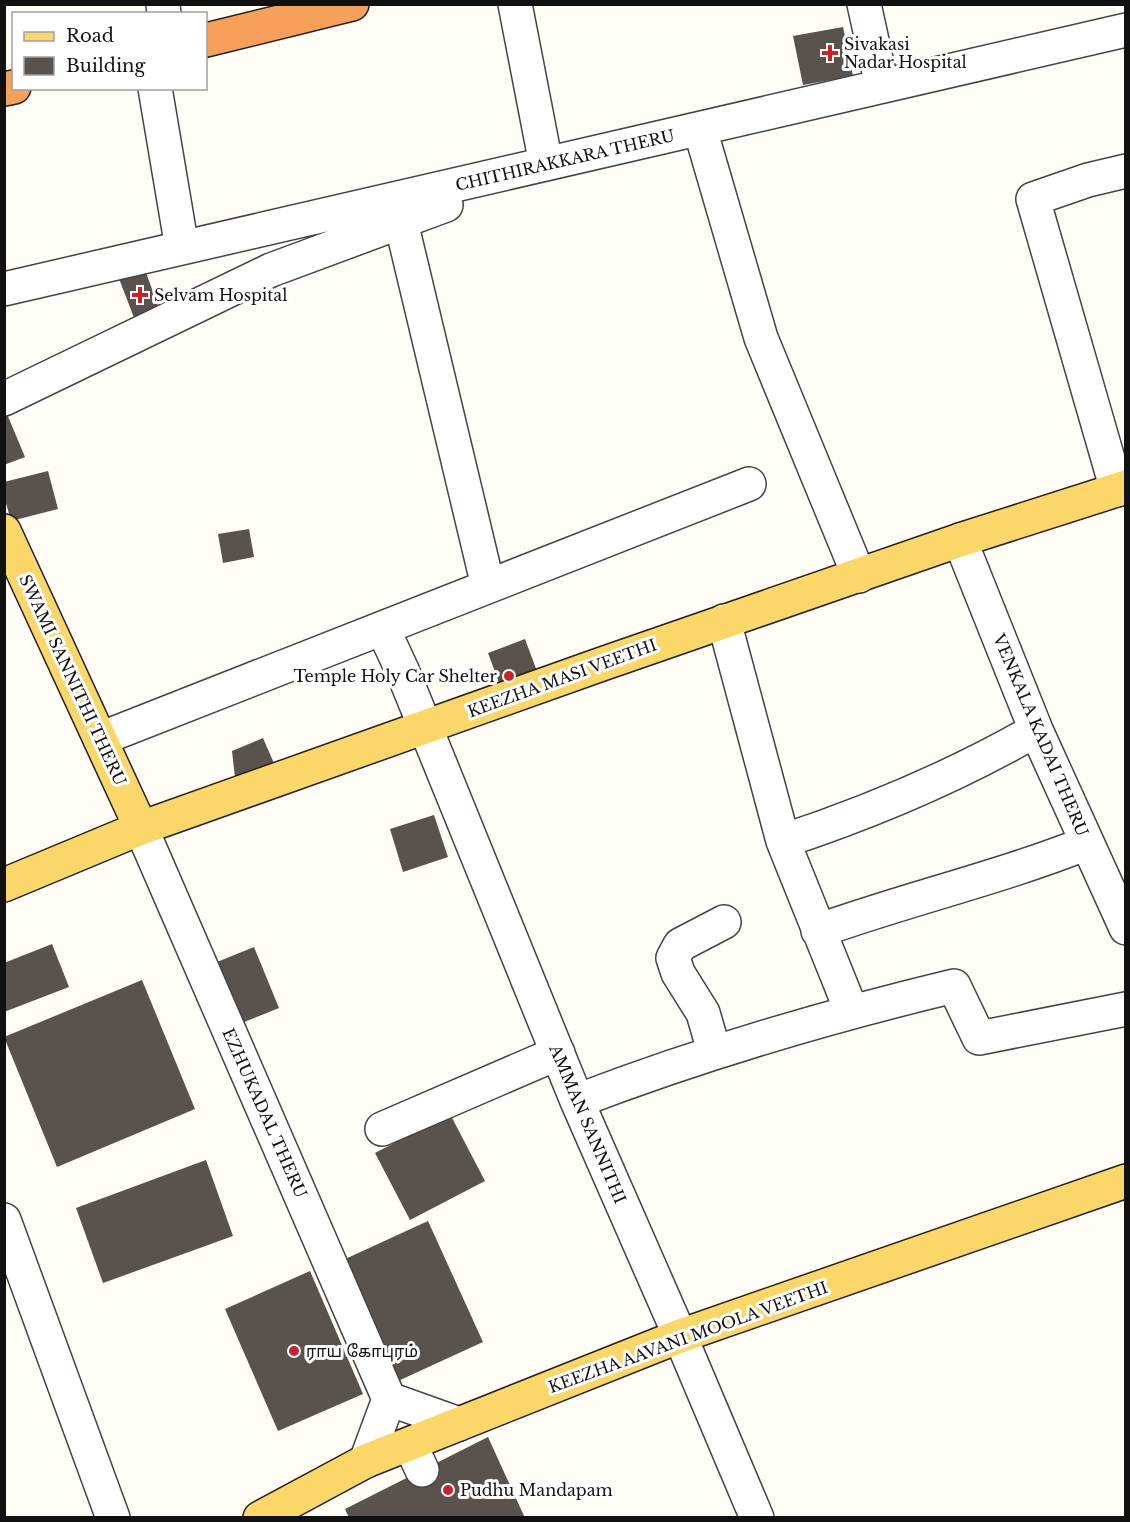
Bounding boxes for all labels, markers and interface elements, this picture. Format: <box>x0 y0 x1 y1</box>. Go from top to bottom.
legend <box>12 12 207 90</box>
text: Road <box>66 25 114 47</box>
place label: Sivakasi Nadar Hospital <box>844 34 967 72</box>
marker: Sivakasi Nadar Hospital <box>821 44 839 62</box>
text: Building <box>66 55 145 77</box>
street label: CHITHIRAKKARA THERU <box>453 125 677 195</box>
place label: Selvam Hospital <box>154 285 287 305</box>
marker: Selvam Hospital <box>131 286 149 304</box>
street label: SWAMI SANNITHI THERU <box>15 571 131 789</box>
street label: VENKALA KADAI THERU <box>989 630 1093 840</box>
street label: KEEZHA MASI VEETHI <box>465 634 659 722</box>
place label: Temple Holy Car Shelter <box>293 666 497 686</box>
marker: Temple Holy Car Shelter <box>502 669 516 683</box>
street label: EZHUKADAL THERU <box>218 1025 312 1201</box>
street label: AMMAN SANNITHI <box>545 1041 631 1207</box>
street label: KEEZHA AAVANI MOOLA VEETHI <box>546 1277 830 1397</box>
place label: ராய கோபுரம் <box>306 1341 418 1362</box>
marker: ராய கோபுரம் <box>287 1344 301 1358</box>
place label: Pudhu Mandapam <box>460 1480 613 1500</box>
marker: Pudhu Mandapam <box>441 1483 455 1497</box>

